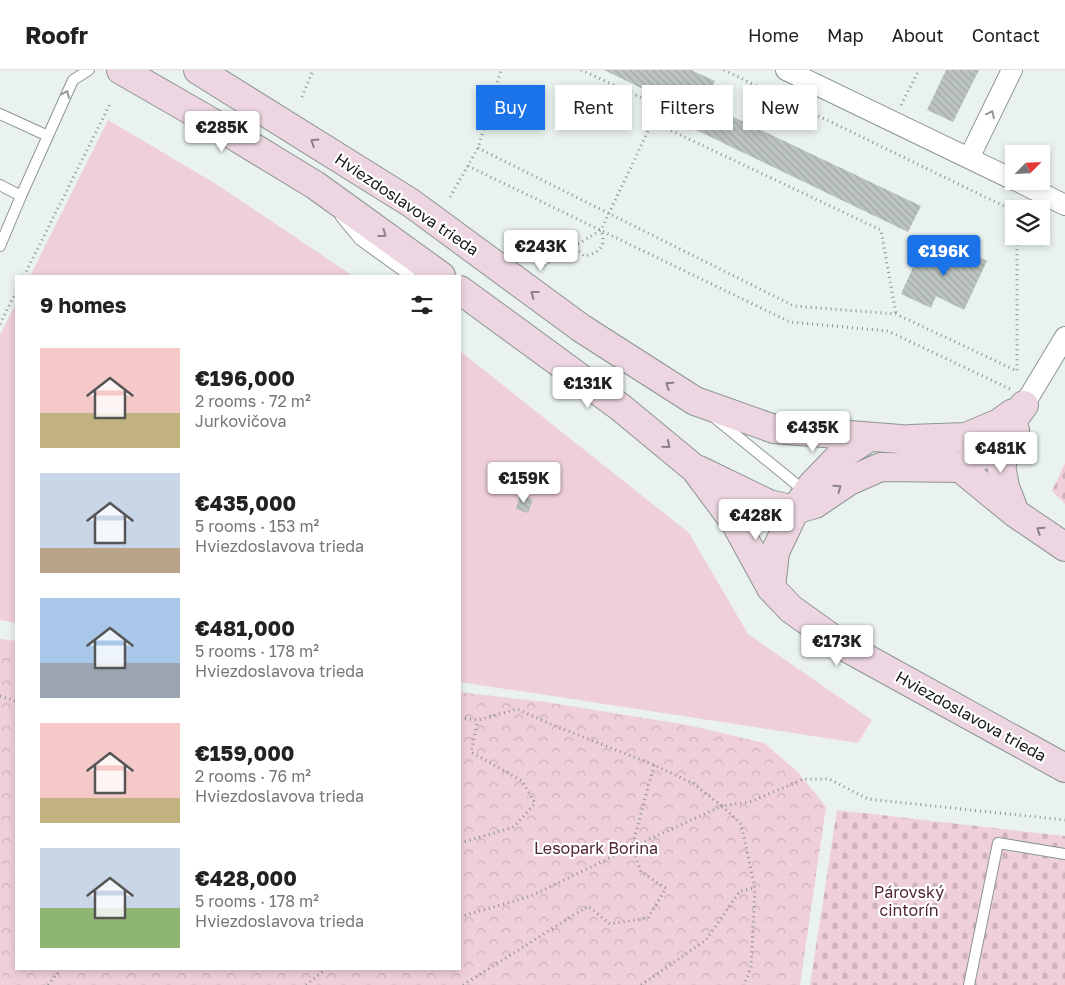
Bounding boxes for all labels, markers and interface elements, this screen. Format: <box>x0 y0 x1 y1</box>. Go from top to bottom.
text: Roofr <box>25 20 88 49</box>
text: Home <box>748 24 799 46</box>
text: Map <box>827 24 864 46</box>
text: About <box>892 24 944 46</box>
text: Contact <box>972 24 1040 46</box>
chip: Buy <box>476 85 545 130</box>
chip: Rent <box>555 85 632 130</box>
chip: Filters <box>642 85 733 130</box>
chip: New <box>743 85 817 130</box>
one-way arrow <box>60 91 70 100</box>
one-way arrow <box>985 110 995 119</box>
pin: €285K <box>187 111 257 153</box>
text: €285K <box>196 117 248 137</box>
one-way arrow <box>311 138 320 148</box>
north arrow <box>1005 145 1050 190</box>
map controls <box>1005 145 1050 245</box>
street label: Hviezdoslavova trieda <box>331 148 483 260</box>
button: layers <box>1005 200 1050 245</box>
one-way arrow <box>377 228 387 237</box>
pin: €243K <box>506 230 576 272</box>
pin: €196K <box>909 234 979 277</box>
text: €243K <box>515 236 567 256</box>
text: €196K <box>918 241 970 261</box>
icon: filters <box>408 291 436 319</box>
one-way arrow <box>530 291 540 300</box>
text: 9 homes <box>40 292 126 318</box>
text: €196,000 <box>195 365 295 391</box>
pin: €131K <box>553 366 623 409</box>
icon: home <box>80 368 140 428</box>
text: €131K <box>563 373 613 393</box>
one-way arrow <box>665 381 674 391</box>
text: 2 rooms · 72 m² <box>195 391 311 411</box>
pin: €435K <box>778 410 848 453</box>
text: Jurkovičova <box>195 411 287 431</box>
text: €435K <box>787 417 839 437</box>
pin: €481K <box>966 432 1036 474</box>
text: €481K <box>975 438 1027 458</box>
one-way arrow <box>661 440 670 448</box>
pin: €159K <box>489 462 559 504</box>
text: €159K <box>498 468 550 488</box>
one-way arrow <box>833 485 842 494</box>
text: €435,000 <box>195 490 296 516</box>
icon: home <box>80 493 140 553</box>
pin: €428K <box>721 498 791 541</box>
text: €428K <box>730 505 782 525</box>
text: 5 rooms · 153 m² <box>195 516 319 536</box>
one-way arrow <box>1036 527 1046 536</box>
text: Hviezdoslavova trieda <box>195 536 364 556</box>
text: €481,000 <box>195 615 295 641</box>
icon: home <box>80 618 140 678</box>
pin: €173K <box>802 624 872 667</box>
text: €173K <box>812 631 862 651</box>
text: 5 rooms · 178 m² <box>195 641 319 661</box>
text: Hviezdoslavova trieda <box>195 661 364 681</box>
street label: Hviezdoslavova trieda <box>892 666 1050 766</box>
text: €159,000 <box>195 740 294 766</box>
icon: home <box>80 743 140 803</box>
text: 2 rooms · 76 m² <box>195 766 311 786</box>
text: Hviezdoslavova trieda <box>195 786 364 806</box>
park label: Lesopark Borina <box>534 838 658 858</box>
text: €428,000 <box>195 865 297 891</box>
icon: home <box>80 868 140 928</box>
park label: Párovský cintorín <box>874 882 944 920</box>
text: 5 rooms · 178 m² <box>195 891 319 911</box>
text: Hviezdoslavova trieda <box>195 911 364 931</box>

